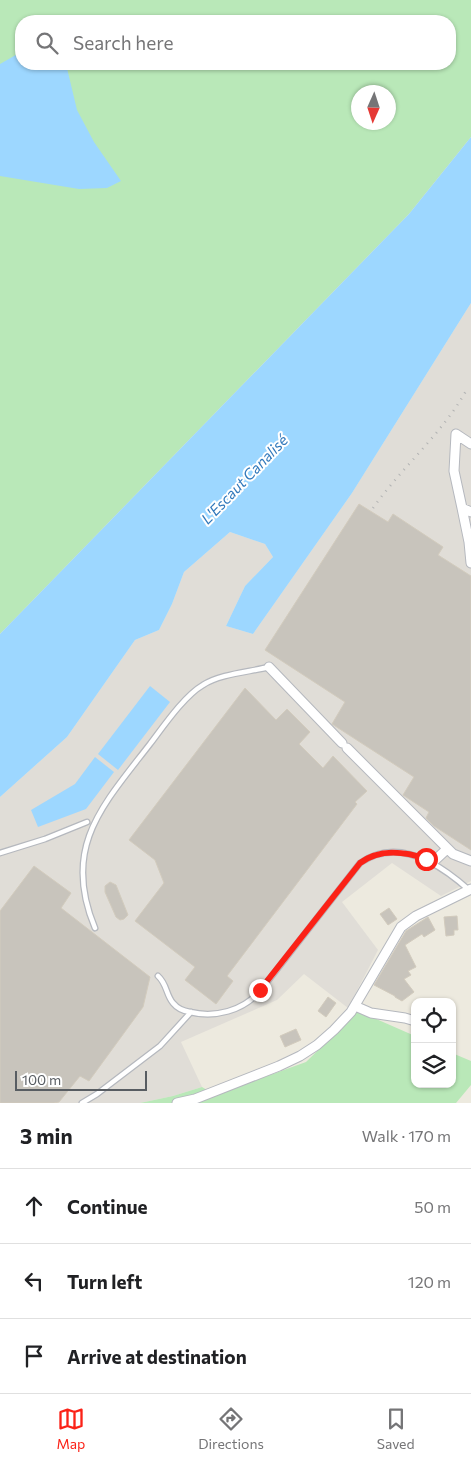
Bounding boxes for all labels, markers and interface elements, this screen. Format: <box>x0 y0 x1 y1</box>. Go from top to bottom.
search box <box>15 15 456 70</box>
icon: search <box>33 29 61 57</box>
text: Search here <box>73 31 173 54</box>
north arrow <box>351 85 396 130</box>
water label: L'Escaut Canalisé <box>197 430 292 527</box>
route start <box>415 848 438 871</box>
route end <box>249 979 272 1002</box>
map controls <box>411 998 456 1088</box>
button: locate <box>411 998 456 1043</box>
button: layers <box>411 1043 456 1088</box>
scale bar <box>15 1068 148 1091</box>
text: 100 m <box>22 1071 61 1088</box>
text: 3 min <box>20 1123 73 1148</box>
text: Walk · 170 m <box>362 1126 451 1145</box>
icon: ahead <box>20 1192 48 1220</box>
text: Continue <box>67 1195 147 1218</box>
text: 50 m <box>414 1197 451 1216</box>
icon: left <box>20 1267 48 1295</box>
text: Turn left <box>67 1270 142 1293</box>
text: 120 m <box>408 1272 451 1291</box>
icon: arrive <box>20 1342 48 1370</box>
text: Arrive at destination <box>67 1345 247 1368</box>
tab: Map <box>56 1405 85 1452</box>
tab: Directions <box>198 1405 264 1452</box>
tab: Saved <box>377 1405 415 1452</box>

